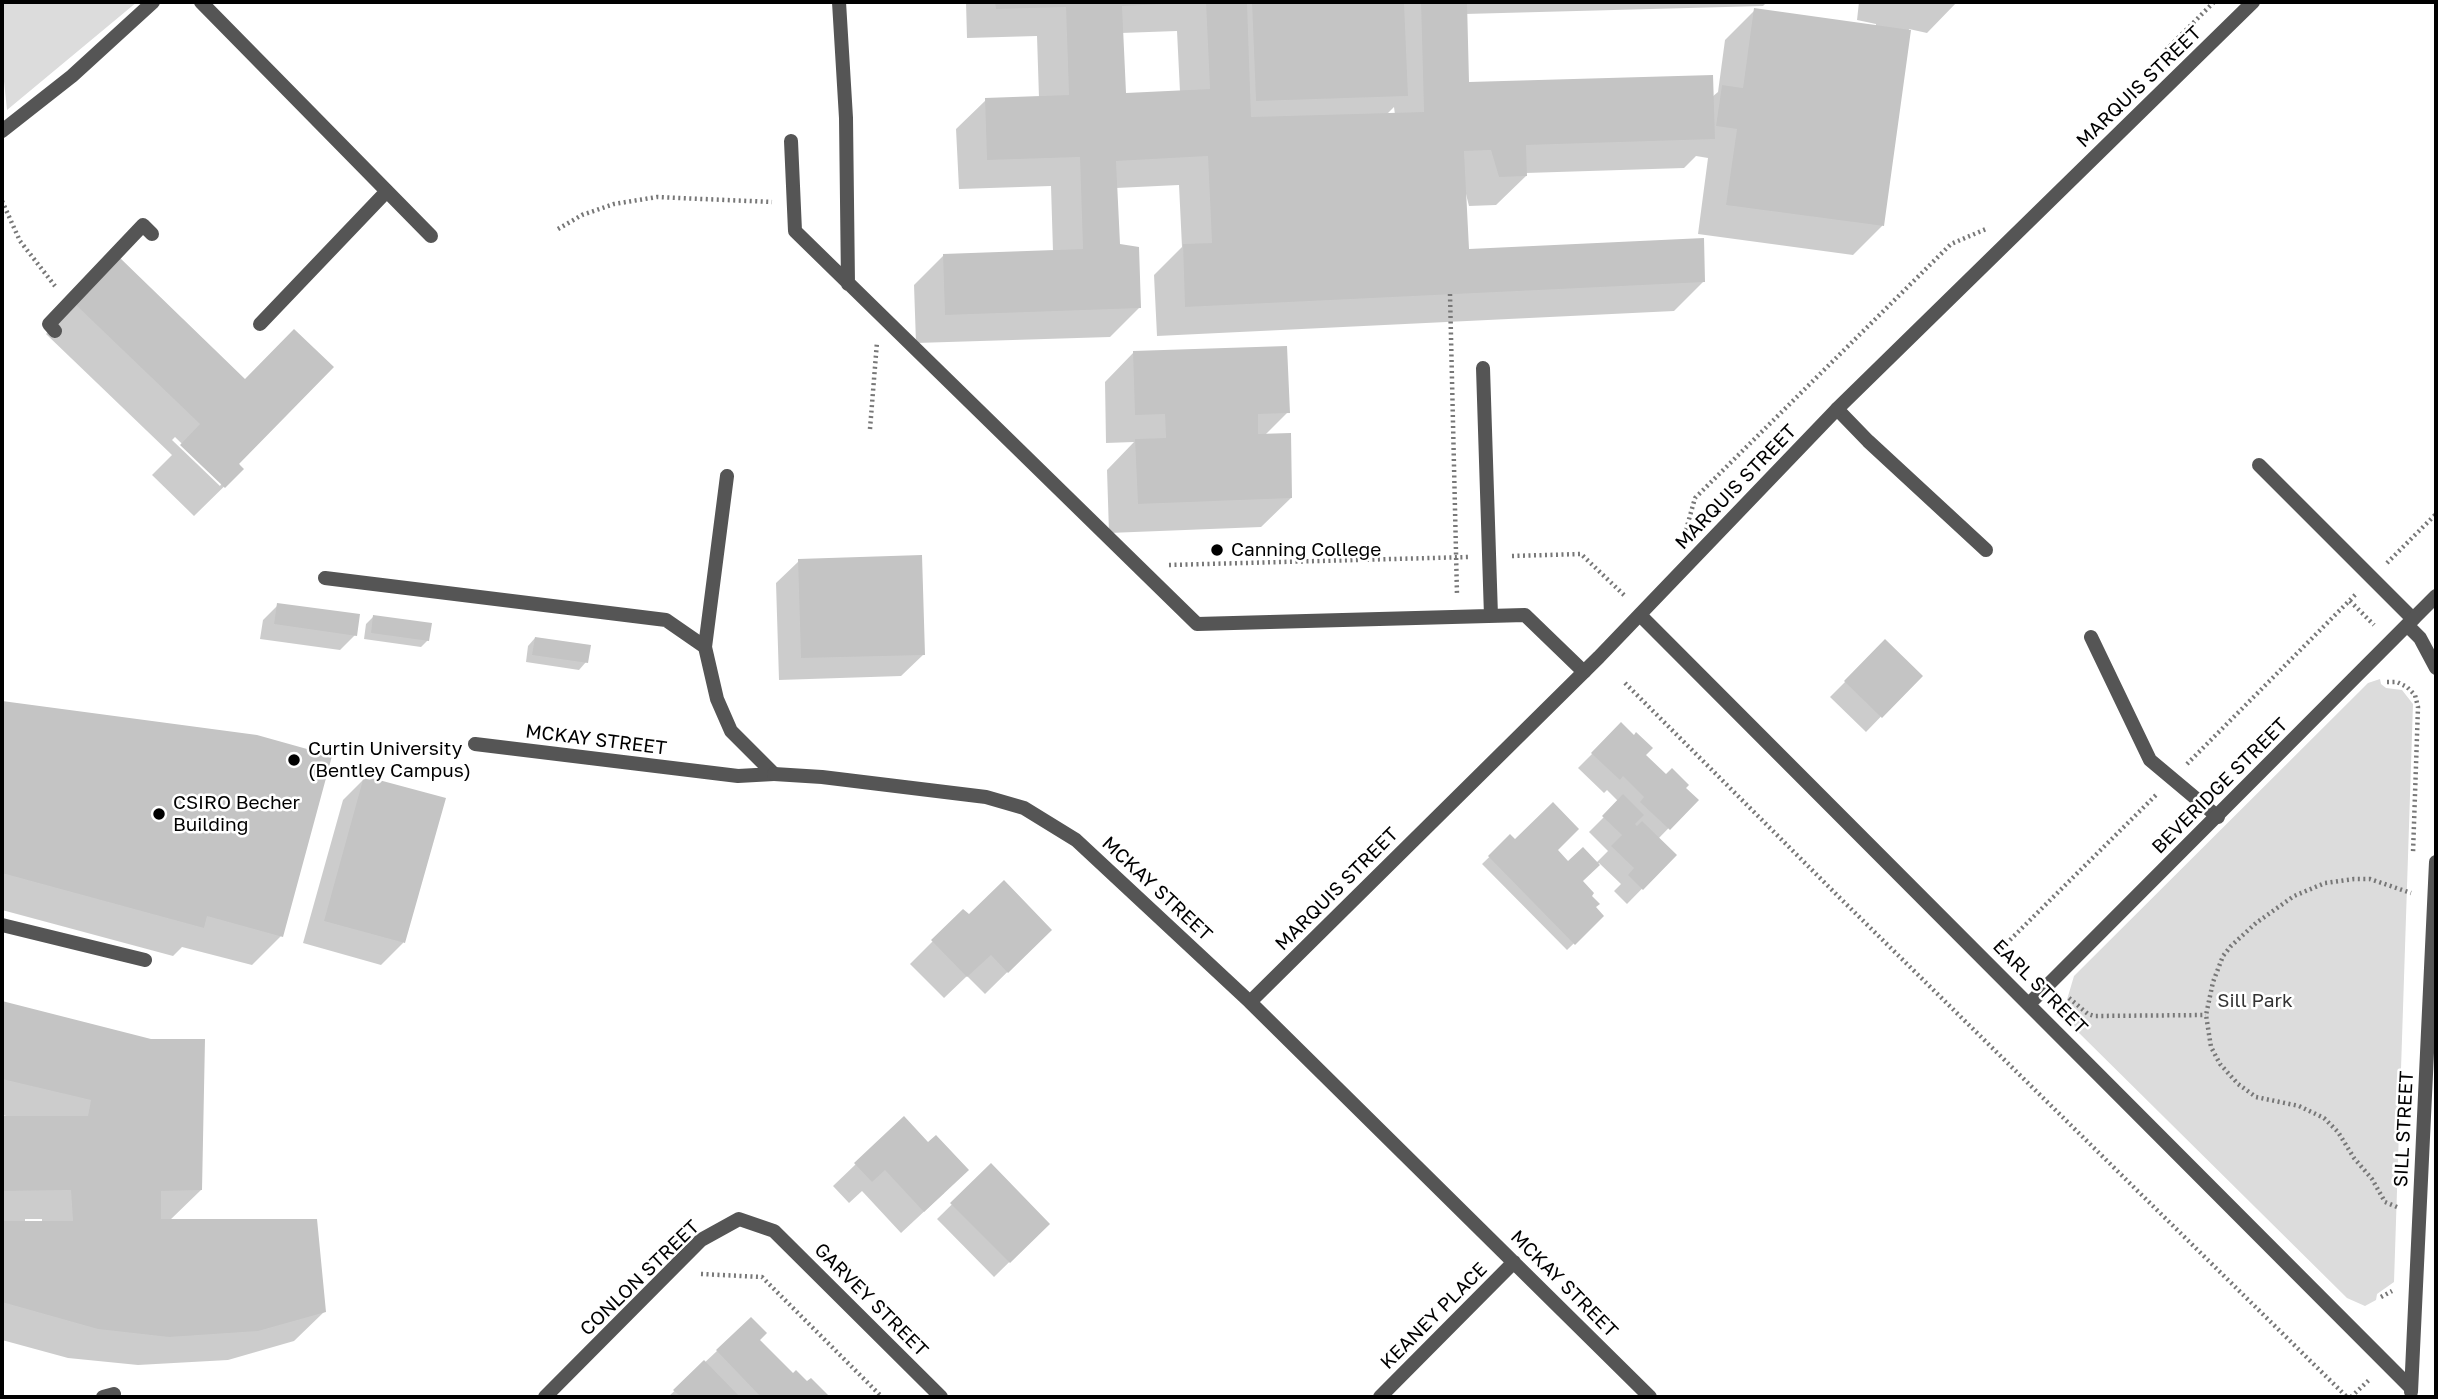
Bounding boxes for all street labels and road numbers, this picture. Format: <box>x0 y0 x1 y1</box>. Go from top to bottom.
street label: MARQUIS STREET <box>2072 22 2206 152</box>
street label: MARQUIS STREET <box>1671 420 1801 554</box>
street label: BEVERIDGE STREET <box>2147 713 2293 859</box>
street label: MCKAY STREET <box>524 720 668 760</box>
street label: MARQUIS STREET <box>1271 823 1403 955</box>
street label: MCKAY STREET <box>1097 832 1217 946</box>
street label: EARL STREET <box>1988 935 2092 1039</box>
street label: SILL STREET <box>2390 1070 2418 1188</box>
street label: CONLON STREET <box>576 1215 704 1341</box>
street label: MCKAY STREET <box>1506 1226 1622 1342</box>
street label: GARVEY STREET <box>809 1238 933 1362</box>
street label: KEANEY PLACE <box>1376 1258 1492 1374</box>

